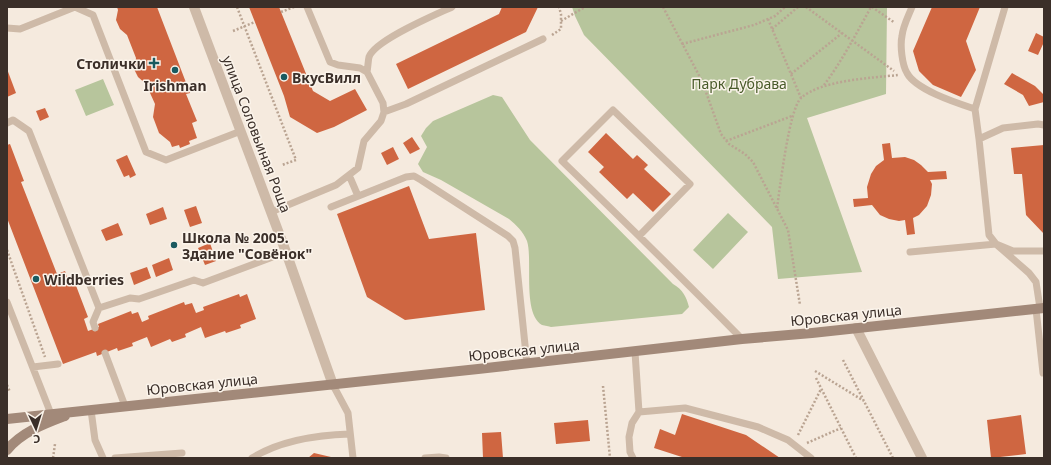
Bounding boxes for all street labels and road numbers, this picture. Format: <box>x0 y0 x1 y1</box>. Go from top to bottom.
street label: улица Соловьиная Роща <box>218 53 296 215</box>
street label: Юровская улица <box>789 300 903 330</box>
street label: Юровская улица <box>467 335 581 365</box>
street label: Юровская улица <box>145 369 259 399</box>

